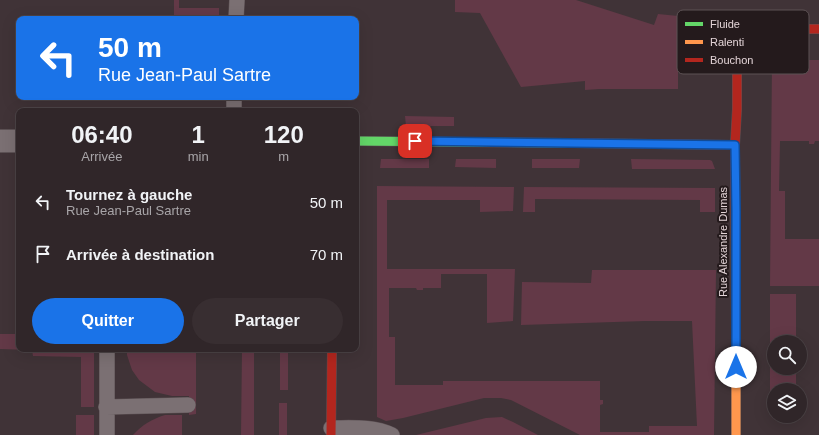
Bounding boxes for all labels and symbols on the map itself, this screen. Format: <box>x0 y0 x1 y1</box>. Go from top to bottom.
legend <box>677 10 809 74</box>
text: Fluide <box>710 18 740 30</box>
text: Ralenti <box>710 36 744 48</box>
text: Bouchon <box>710 54 753 66</box>
pin <box>398 124 432 158</box>
street label: Rue Alexandre Dumas <box>717 186 729 297</box>
position arrow <box>715 346 757 388</box>

